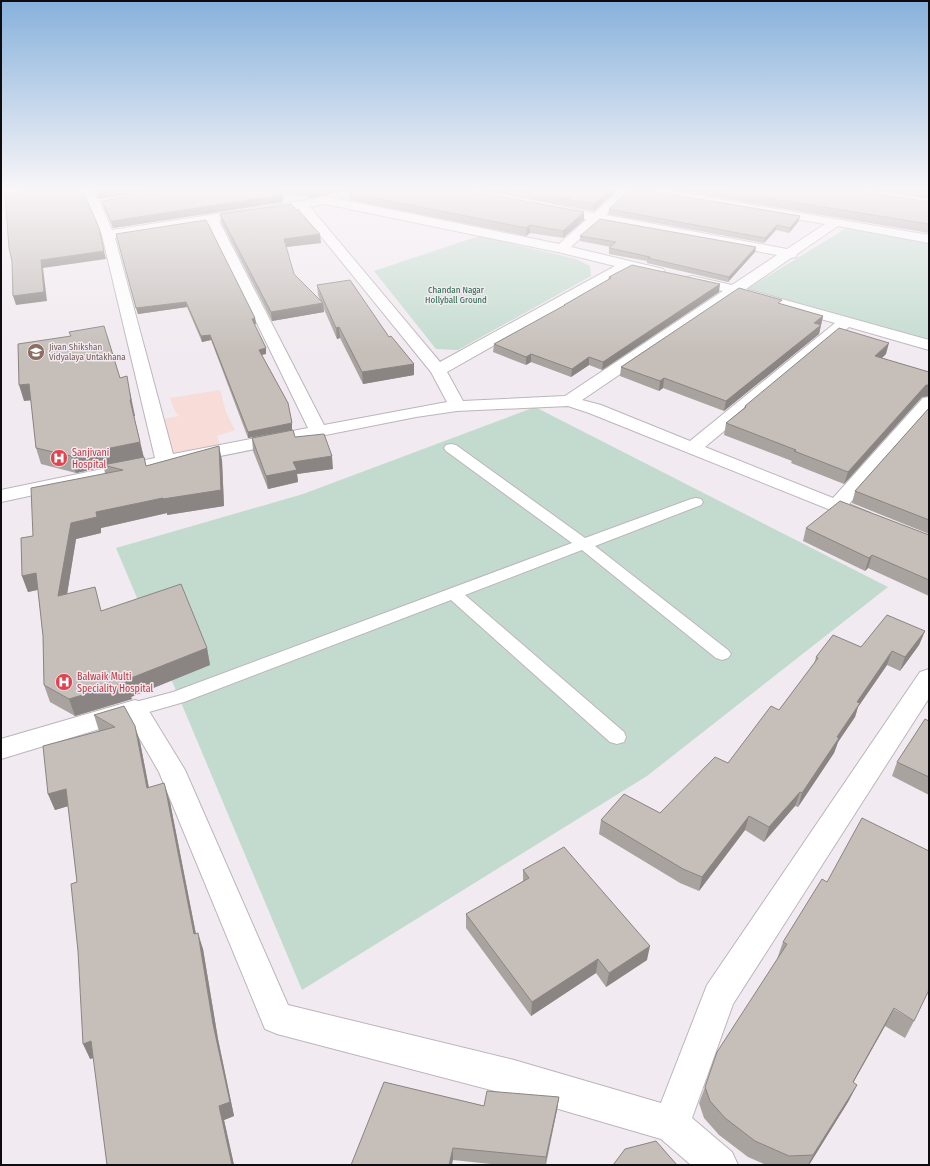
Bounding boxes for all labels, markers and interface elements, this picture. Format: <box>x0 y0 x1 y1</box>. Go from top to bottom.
park label: Chandan Nagar Hollyball Ground <box>425 285 487 305</box>
school or university icon: Jivan Shikshan Vidyalaya Untakhana <box>26 342 46 362</box>
place label: Jivan Shikshan Vidyalaya Untakhana <box>49 342 126 362</box>
place label: Sanjivani Hospital <box>72 447 109 471</box>
hospital icon: Sanjivani Hospital <box>49 448 69 468</box>
place label: Balwaik Multi Speciality Hospital <box>77 671 153 695</box>
hospital icon: Balwaik Multi Speciality Hospital <box>54 672 74 692</box>

